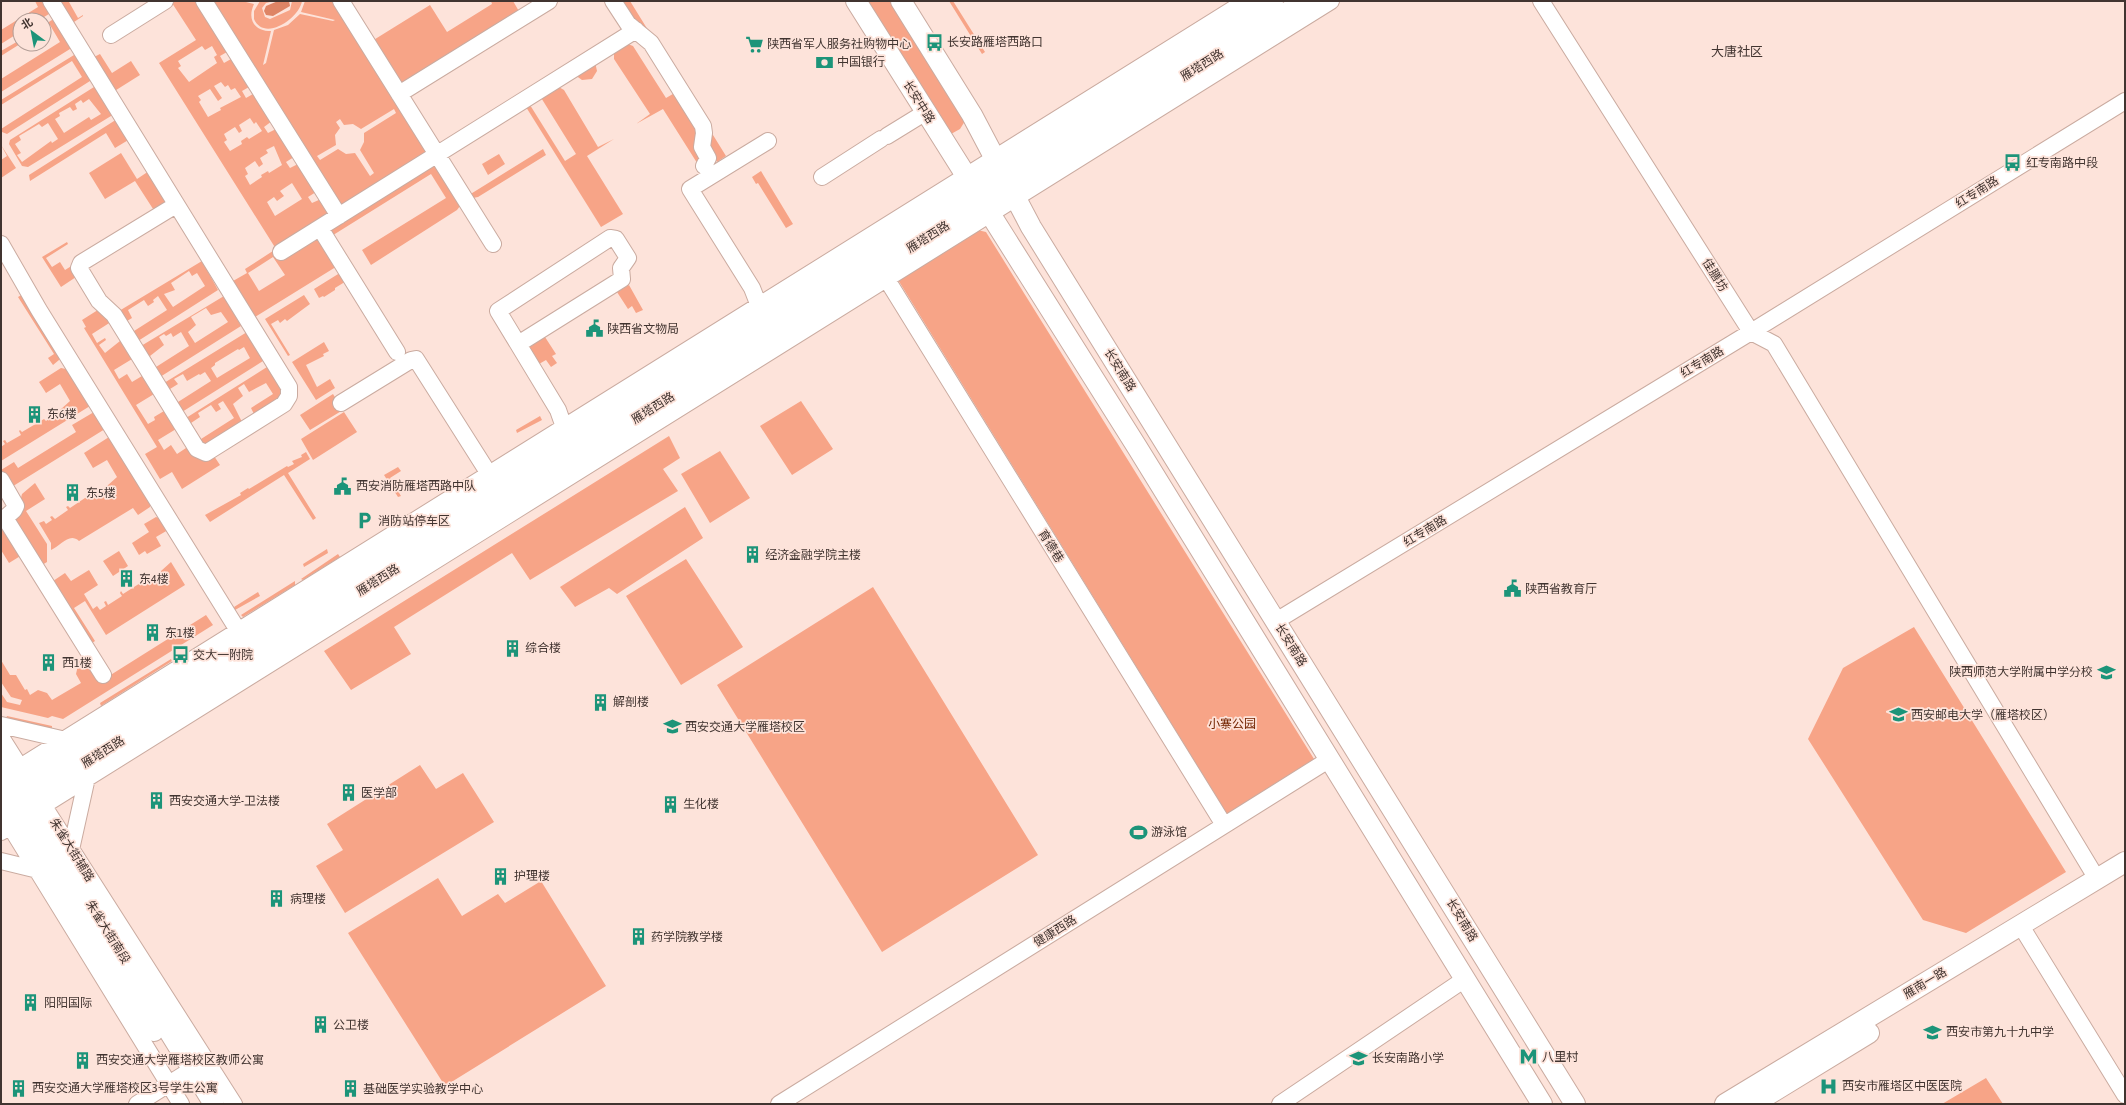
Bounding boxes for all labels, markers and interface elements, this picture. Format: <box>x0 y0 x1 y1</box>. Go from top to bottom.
north arrow <box>12 12 52 52</box>
text: 北 <box>19 16 35 32</box>
bus stop icon: 长安路雁塔西路口 <box>924 32 944 52</box>
supermarket icon: 陕西省军人服务社购物中心 <box>744 34 764 54</box>
place label: 长安路雁塔西路口 <box>947 35 1043 49</box>
place label: 陕西省军人服务社购物中心 <box>767 37 911 51</box>
district label: 大唐社区 <box>1711 44 1763 59</box>
street label: 雁塔西路 <box>1178 46 1226 84</box>
bank icon: 中国银行 <box>814 52 834 72</box>
place label: 中国银行 <box>837 55 885 69</box>
street label: 长安中路 <box>900 78 938 126</box>
bus stop icon: 红专南路中段 <box>2003 153 2023 173</box>
place label: 红专南路中段 <box>2026 156 2098 170</box>
street label: 红专南路 <box>1953 173 2001 211</box>
street label: 雁塔西路 <box>904 218 952 256</box>
street label: 佳膳坊 <box>1700 256 1730 294</box>
public building icon: 陕西省文物局 <box>584 319 604 339</box>
place label: 陕西省文物局 <box>607 322 679 336</box>
street label: 红专南路 <box>1678 344 1726 380</box>
street label: 长安南路 <box>1101 346 1139 394</box>
street label: 雁塔西路 <box>629 389 677 427</box>
building icon: 东6楼 <box>24 404 44 424</box>
place label: 东6楼 <box>47 407 77 421</box>
public building icon: 西安消防雁塔西路中队 <box>333 476 353 496</box>
place label: 西安消防雁塔西路中队 <box>356 479 476 493</box>
building icon: 东5楼 <box>63 483 83 503</box>
place label: 东5楼 <box>86 486 116 500</box>
parking icon: 消防站停车区 <box>355 511 375 531</box>
street label: 红专南路 <box>1401 513 1449 549</box>
place label: 消防站停车区 <box>378 514 450 528</box>
street label: 育德巷 <box>1036 527 1066 565</box>
building icon: 经济金融学院主楼 <box>742 545 762 565</box>
place label: 经济金融学院主楼 <box>765 548 861 562</box>
street label: 雁塔西路 <box>354 561 402 599</box>
building icon: 东4楼 <box>116 569 136 589</box>
place label: 东4楼 <box>139 572 169 586</box>
public building icon: 陕西省教育厅 <box>1502 579 1522 599</box>
place label: 陕西省教育厅 <box>1525 582 1597 596</box>
street label: 长安南路 <box>1272 621 1310 669</box>
building icon: 东1楼 <box>142 623 162 643</box>
place label: 东1楼 <box>165 626 195 640</box>
building icon: 综合楼 <box>502 638 522 658</box>
place label: 综合楼 <box>525 641 561 655</box>
bus stop icon: 交大一附院 <box>170 645 190 665</box>
place label: 交大一附院 <box>193 648 253 662</box>
building icon: 西1楼 <box>39 653 59 673</box>
place label: 西1楼 <box>62 656 92 670</box>
school or university icon: 陕西师范大学附属中学分校 <box>2096 662 2116 682</box>
place label: 陕西师范大学附属中学分校 <box>1949 665 2093 679</box>
building icon: 解剖楼 <box>590 692 610 712</box>
place label: 解剖楼 <box>613 695 649 709</box>
school or university icon: 西安邮电大学（雁塔校区） <box>1888 705 1908 725</box>
place label: 西安邮电大学（雁塔校区） <box>1911 708 2055 722</box>
school or university icon: 西安交通大学雁塔校区 <box>662 717 682 737</box>
park label: 小寨公园 <box>1208 717 1256 731</box>
place label: 西安交通大学雁塔校区 <box>685 720 805 734</box>
street label: 雁塔西路 <box>79 733 127 771</box>
building icon: 医学部 <box>338 783 358 803</box>
place label: 医学部 <box>361 786 397 800</box>
building icon: 西安交通大学-卫法楼 <box>146 791 166 811</box>
place label: 西安交通大学-卫法楼 <box>169 794 280 808</box>
building icon: 生化楼 <box>660 794 680 814</box>
place label: 生化楼 <box>683 797 719 811</box>
street label: 朱雀大街辅路 <box>47 816 97 884</box>
sports icon: 游泳馆 <box>1128 822 1148 842</box>
place label: 游泳馆 <box>1151 825 1187 839</box>
building icon: 护理楼 <box>491 866 511 886</box>
place label: 护理楼 <box>514 869 550 883</box>
building icon: 病理楼 <box>267 889 287 909</box>
place label: 病理楼 <box>290 892 326 906</box>
street label: 长安南路 <box>1444 896 1480 944</box>
street label: 朱雀大街南段 <box>83 898 133 966</box>
street label: 健康西路 <box>1031 912 1079 950</box>
building icon: 药学院教学楼 <box>628 927 648 947</box>
place label: 药学院教学楼 <box>651 930 723 944</box>
street label: 雁南一路 <box>1901 965 1949 1001</box>
building icon: 阳阳国际 <box>21 993 41 1013</box>
place label: 阳阳国际 <box>44 996 92 1010</box>
building icon: 公卫楼 <box>310 1015 330 1035</box>
place label: 公卫楼 <box>333 1018 369 1032</box>
school or university icon: 西安市第九十九中学 <box>1923 1022 1943 1042</box>
place label: 西安市第九十九中学 <box>1946 1025 2054 1039</box>
metro station icon: 八里村 <box>1519 1047 1539 1067</box>
school or university icon: 长安南路小学 <box>1349 1048 1369 1068</box>
building icon: 西安交通大学雁塔校区教师公寓 <box>73 1050 93 1070</box>
place label: 八里村 <box>1542 1050 1579 1064</box>
place label: 长安南路小学 <box>1372 1051 1444 1065</box>
place label: 西安交通大学雁塔校区教师公寓 <box>96 1053 264 1067</box>
hospital icon: 西安市雁塔区中医医院 <box>1819 1076 1839 1096</box>
building icon: 西安交通大学雁塔校区3号学生公寓 <box>9 1078 29 1098</box>
building icon: 基础医学实验教学中心 <box>340 1079 360 1099</box>
place label: 西安市雁塔区中医医院 <box>1842 1079 1962 1093</box>
place label: 西安交通大学雁塔校区3号学生公寓 <box>32 1081 218 1095</box>
place label: 基础医学实验教学中心 <box>363 1082 483 1096</box>

